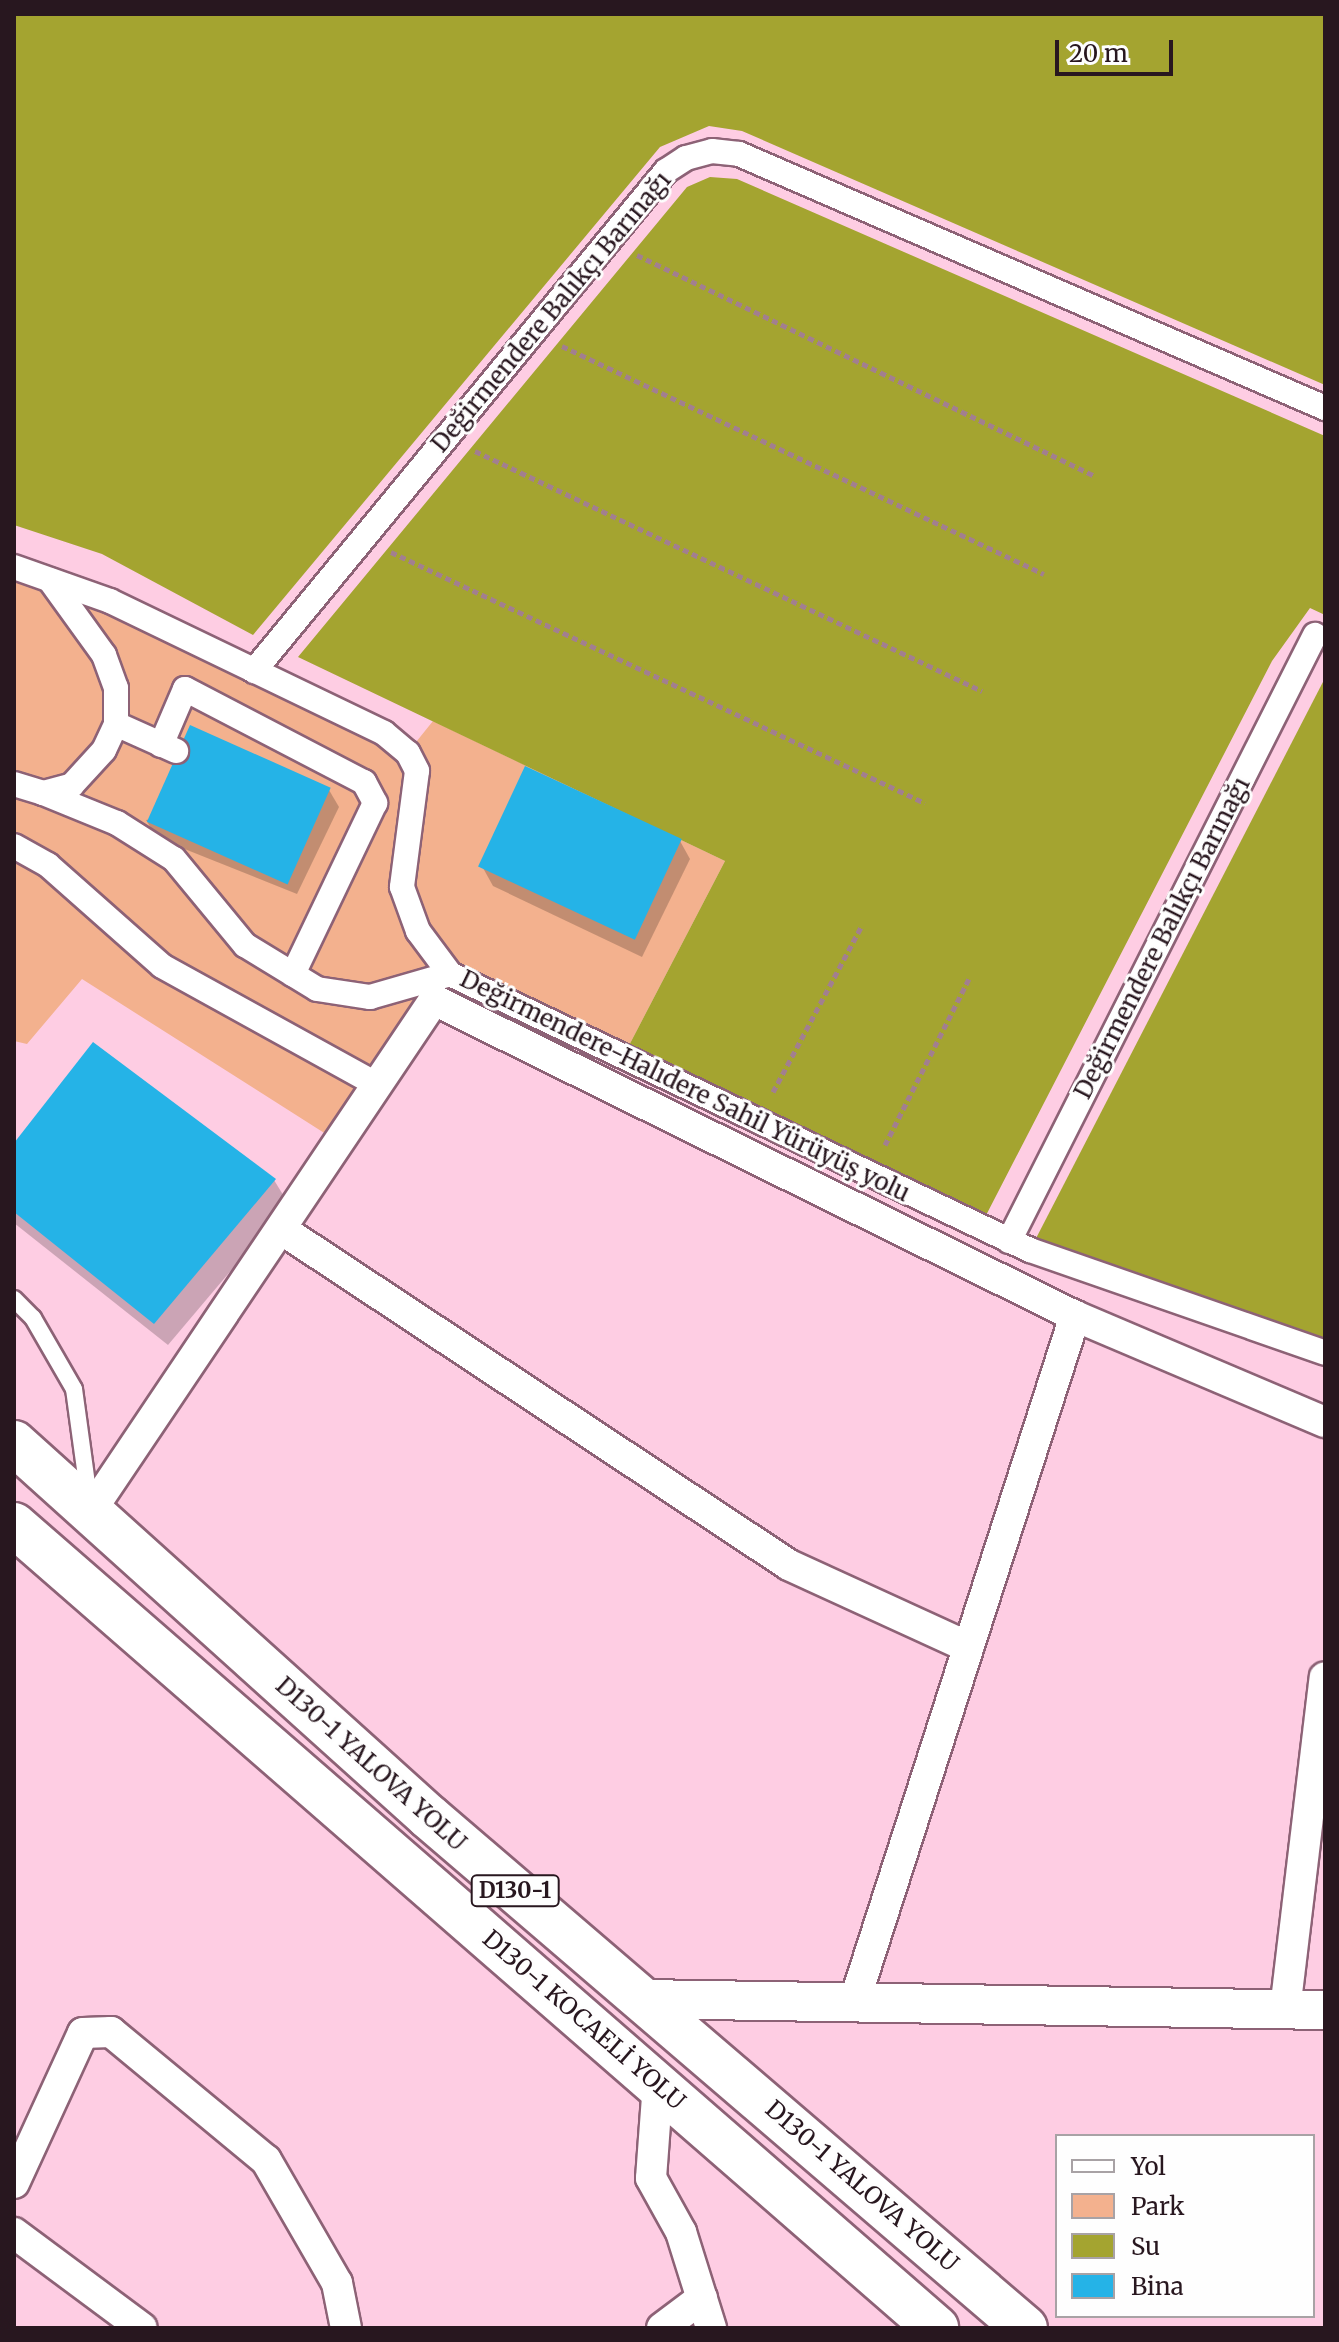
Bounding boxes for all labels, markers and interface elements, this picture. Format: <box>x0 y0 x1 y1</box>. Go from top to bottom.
scale bar <box>1059 24 1177 74</box>
text: 20 m <box>1069 38 1128 69</box>
street label: Değirmendere Balıkçı Barınağı <box>425 166 677 458</box>
street label: Değirmendere Balıkçı Barınağı <box>1068 772 1256 1104</box>
street label: Değirmendere-Halıdere Sahil Yürüyüş yolu <box>455 964 915 1208</box>
street label: D130-1 YALOVA YOLU <box>270 1671 472 1857</box>
road number: D130-1 <box>469 1873 561 1909</box>
street label: D130-1 KOCAELİ YOLU <box>477 1924 691 2116</box>
street label: D130-1 YALOVA YOLU <box>760 2094 964 2278</box>
legend <box>1055 2134 1315 2318</box>
text: Yol <box>1131 2151 1166 2182</box>
text: Park <box>1131 2191 1184 2222</box>
text: Su <box>1131 2231 1160 2262</box>
text: Bina <box>1131 2271 1184 2302</box>

